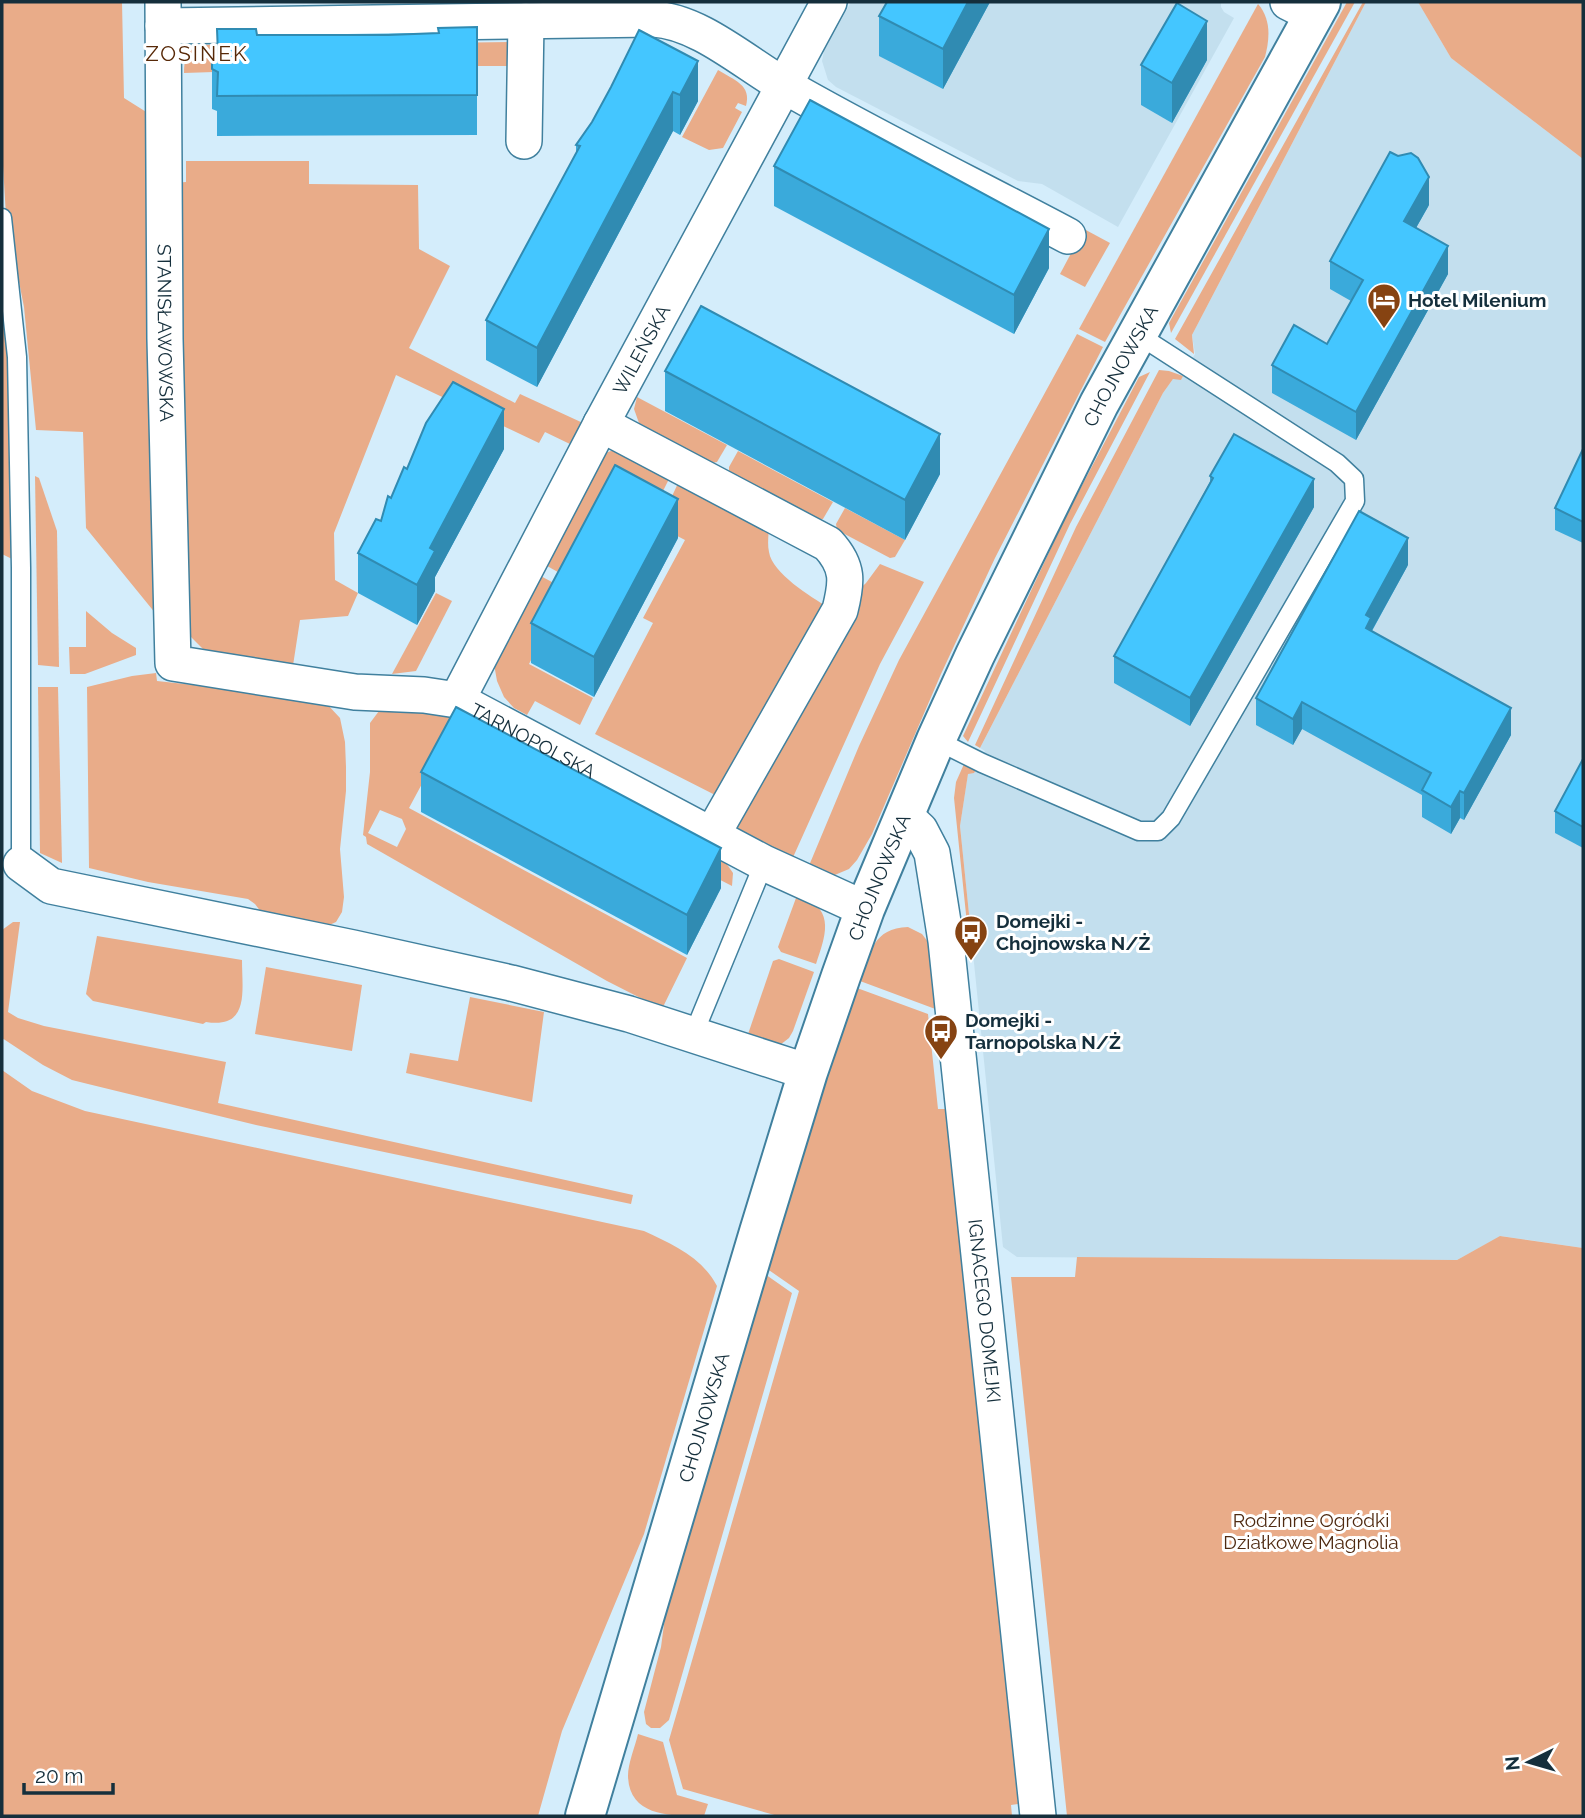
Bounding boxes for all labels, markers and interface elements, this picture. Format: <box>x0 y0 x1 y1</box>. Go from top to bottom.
district label: ZOSINEK <box>145 41 249 66</box>
street label: STANISŁAWOWSKA <box>153 244 178 422</box>
hotel icon: Hotel Milenium <box>1365 281 1403 330</box>
place label: Hotel Milenium <box>1408 289 1546 311</box>
street label: WILEŃSKA <box>608 301 674 398</box>
street label: CHOJNOWSKA <box>1079 301 1162 430</box>
street label: TARNOPOLSKA <box>467 698 599 783</box>
street label: CHOJNOWSKA <box>844 811 915 943</box>
place label: Domejki - Chojnowska N/Ż <box>996 910 1150 954</box>
bus stop icon: Domejki - Chojnowska N/Ż <box>952 913 990 962</box>
place label: Domejki - Tarnopolska N/Ż <box>965 1009 1121 1053</box>
bus stop icon: Domejki - Tarnopolska N/Ż <box>922 1012 960 1061</box>
street label: IGNACEGO DOMEJKI <box>964 1218 1005 1404</box>
street label: CHOJNOWSKA <box>674 1350 734 1485</box>
park label: Rodzinne Ogródki Działkowe Magnolia <box>1223 1509 1399 1553</box>
north arrow <box>1494 1727 1564 1797</box>
scale bar <box>24 1752 114 1796</box>
text: N <box>1500 1755 1524 1772</box>
text: 20 m <box>35 1763 83 1788</box>

